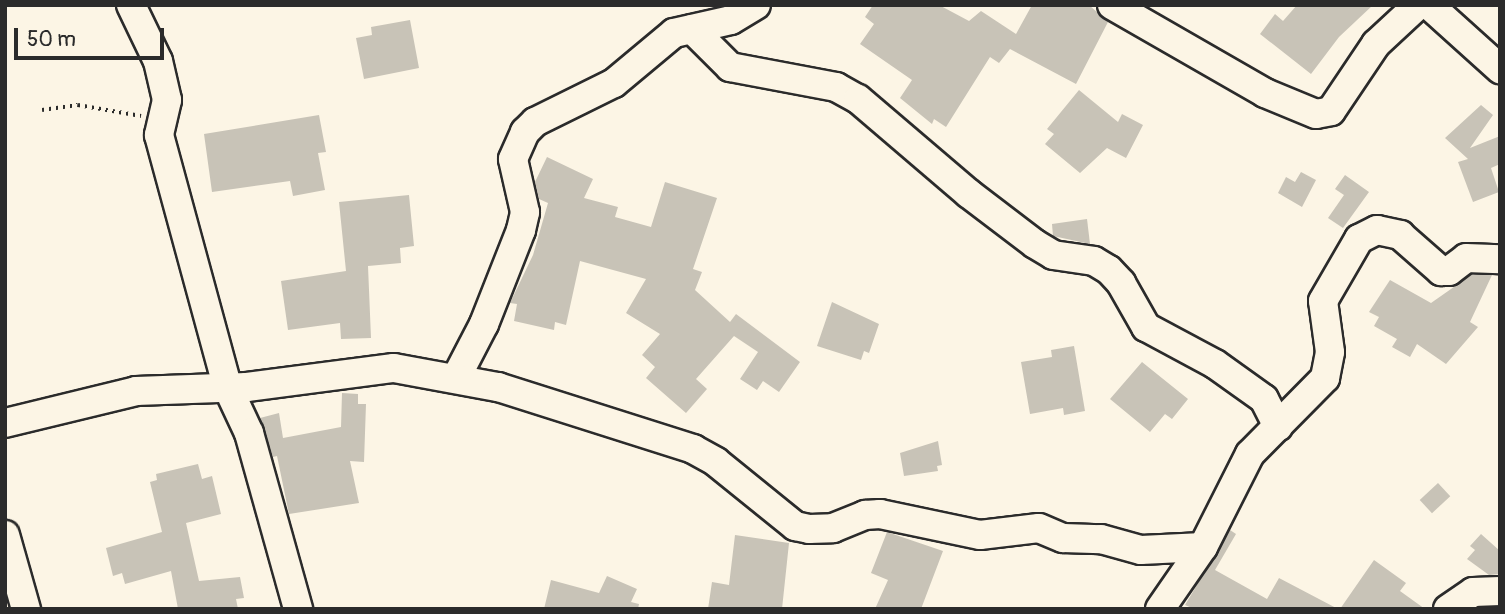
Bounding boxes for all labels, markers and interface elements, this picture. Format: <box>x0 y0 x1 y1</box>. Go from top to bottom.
scale bar <box>18 14 168 58</box>
text: 50 m <box>27 26 76 53</box>

